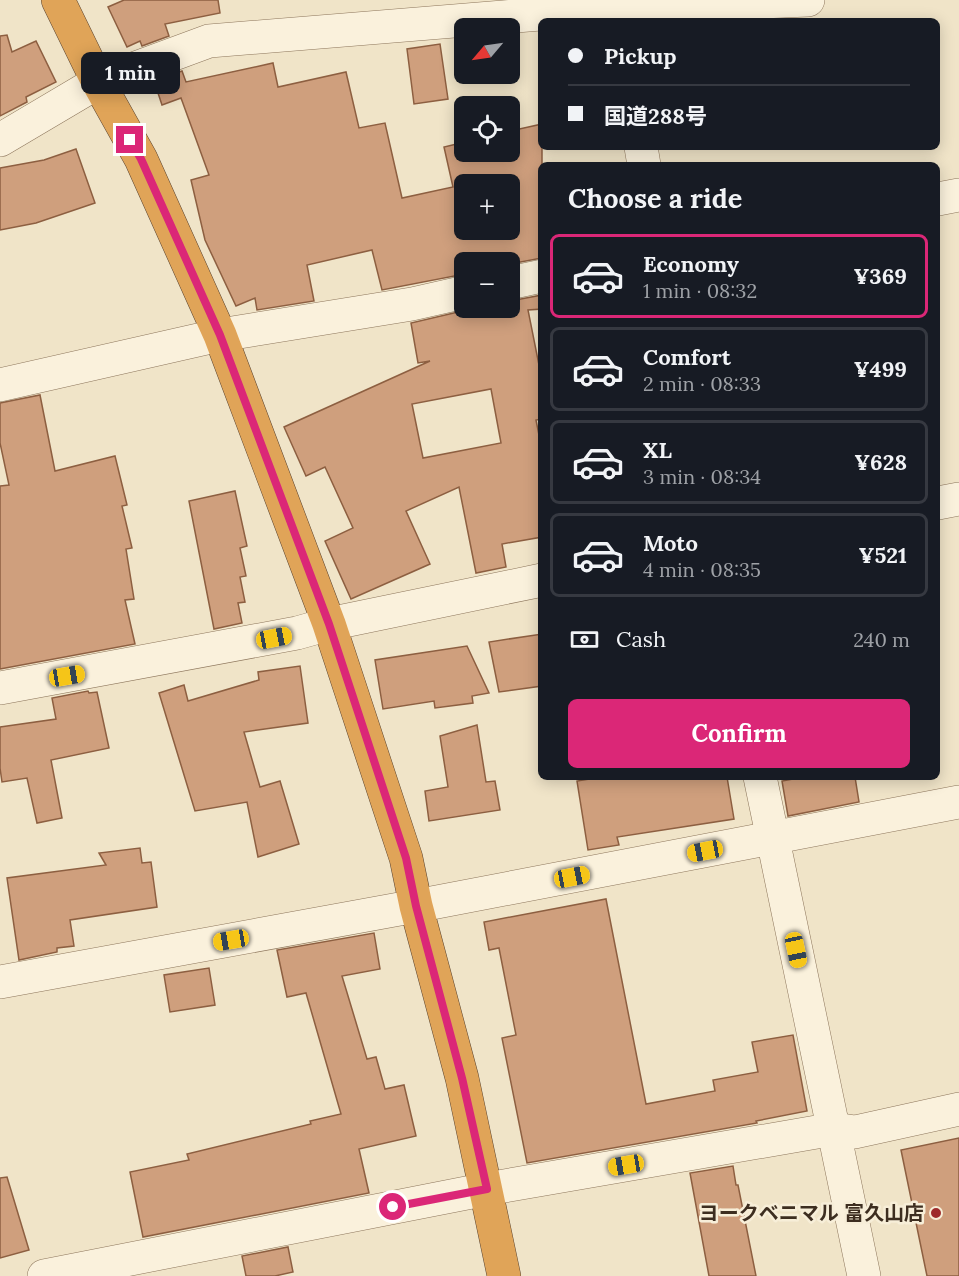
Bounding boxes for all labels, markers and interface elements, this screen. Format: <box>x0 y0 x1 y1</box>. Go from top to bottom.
north arrow <box>454 18 520 84</box>
map controls <box>454 18 520 318</box>
text: Pickup <box>604 42 677 70</box>
callout: 1 min <box>80 53 180 95</box>
text: 1 min <box>105 60 156 85</box>
button: locate <box>454 96 520 162</box>
text: 国道288号 <box>604 102 707 130</box>
route end <box>116 126 143 153</box>
button: + <box>454 174 520 240</box>
text: Choose a ride <box>568 181 742 215</box>
icon: car <box>571 249 625 303</box>
text: Economy <box>643 250 739 278</box>
button: − <box>454 252 520 318</box>
text: ¥369 <box>853 262 907 290</box>
text: 1 min · 08:32 <box>643 278 757 303</box>
icon: car <box>571 342 625 396</box>
text: Comfort <box>643 343 731 371</box>
text: ¥499 <box>854 355 907 383</box>
text: 2 min · 08:33 <box>643 371 761 396</box>
icon: car <box>571 435 625 489</box>
text: XL <box>643 436 672 464</box>
text: ¥628 <box>854 448 907 476</box>
text: 3 min · 08:34 <box>643 464 761 489</box>
icon: car <box>571 528 625 582</box>
text: Moto <box>643 529 698 557</box>
text: ¥521 <box>859 541 907 569</box>
text: 4 min · 08:35 <box>643 557 761 582</box>
icon: cash <box>568 623 601 656</box>
text: Cash <box>616 625 666 653</box>
car <box>255 626 293 650</box>
text: 240 m <box>853 627 910 652</box>
car <box>48 664 86 688</box>
button: Confirm <box>568 699 910 768</box>
car <box>686 839 724 863</box>
car <box>553 865 591 889</box>
car <box>212 928 250 952</box>
car <box>783 931 809 969</box>
car <box>607 1153 645 1177</box>
route start <box>379 1193 406 1220</box>
place label: ヨークベニマル 富久山店 <box>699 1200 924 1225</box>
marker: ヨークベニマル 富久山店 <box>929 1206 943 1220</box>

